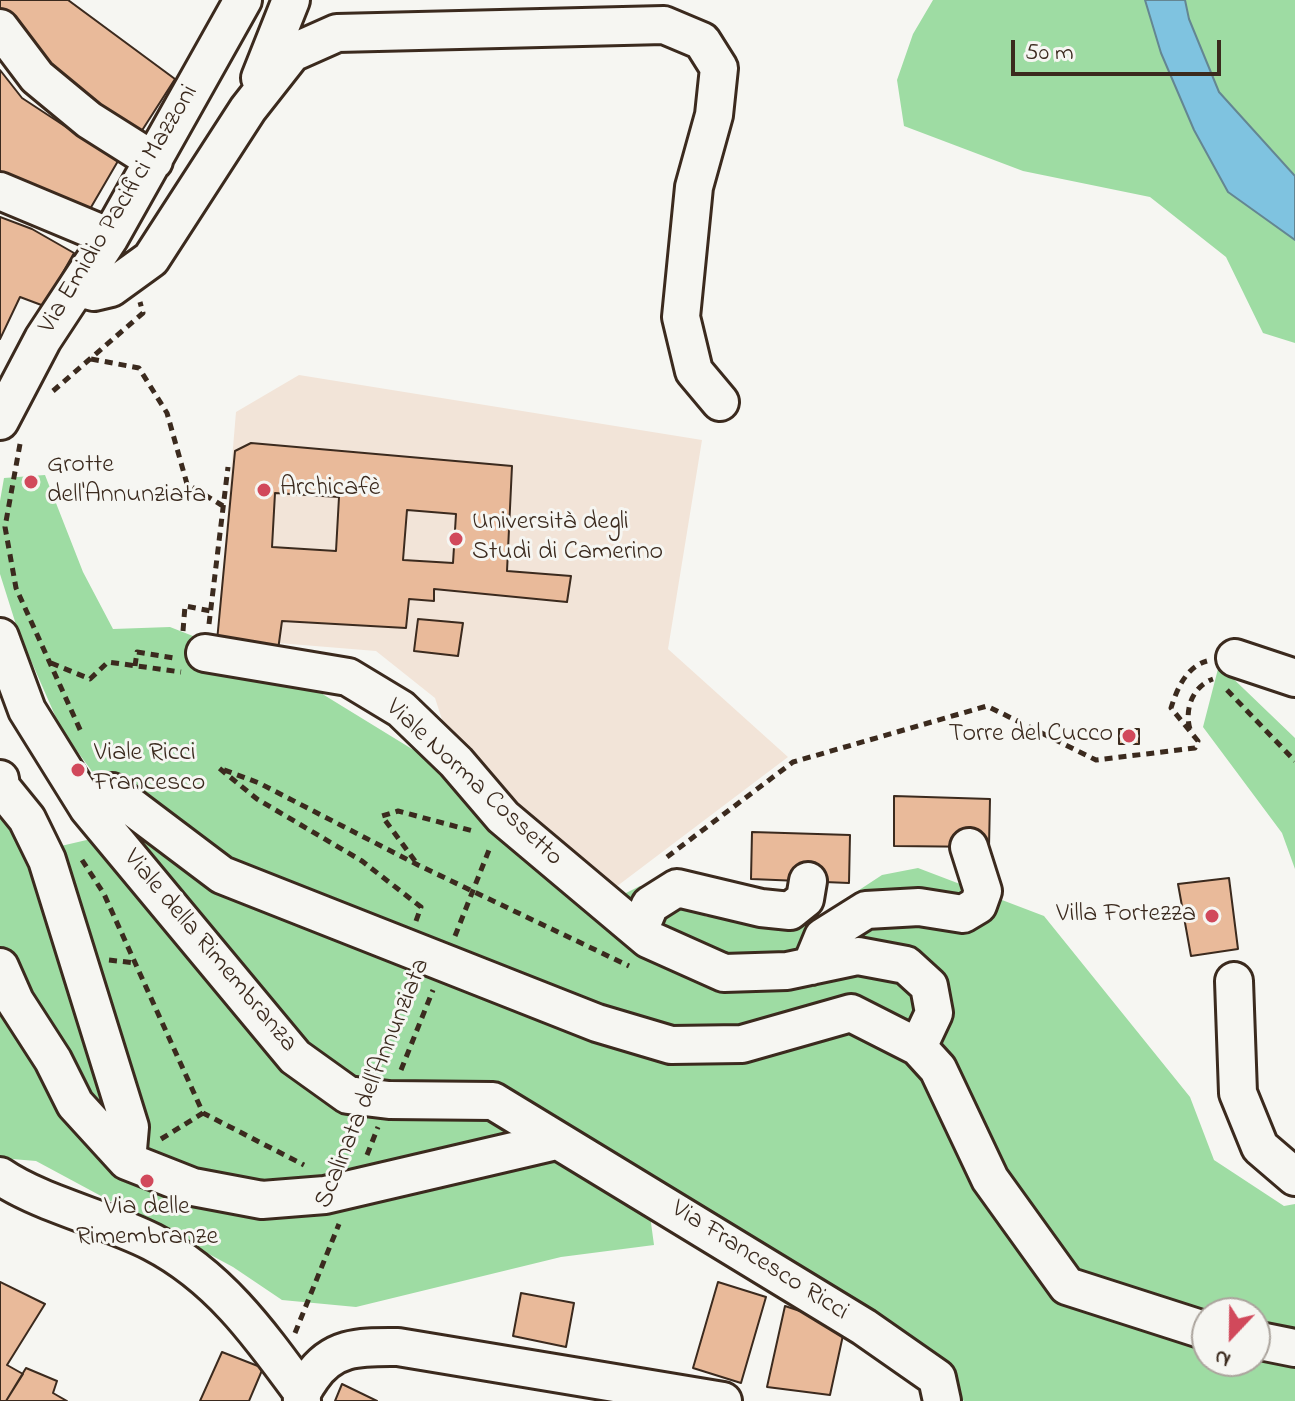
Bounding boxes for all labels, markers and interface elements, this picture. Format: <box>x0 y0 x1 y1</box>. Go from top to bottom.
scale bar <box>1015 24 1225 74</box>
text: 50 m <box>1025 36 1074 71</box>
street label: Via Emidio Pacifici Mazzoni <box>33 80 207 340</box>
place label: Grotte dell'Annunziata <box>47 451 206 512</box>
marker: Grotte dell'Annunziata <box>22 473 40 491</box>
place label: Archicafè <box>280 474 380 506</box>
marker: Archicafè <box>255 481 273 499</box>
place label: Università degli Studi di Camerino <box>472 508 663 570</box>
marker: Università degli Studi di Camerino <box>447 530 465 548</box>
street label: Viale Norma Cossetto <box>378 694 568 874</box>
place label: Torre del Cucco <box>949 720 1113 752</box>
marker: Torre del Cucco <box>1120 727 1138 745</box>
place label: Viale Ricci Francesco <box>94 739 205 800</box>
marker: Viale Ricci Francesco <box>69 761 87 779</box>
street label: Viale della Rimembranza <box>115 844 303 1060</box>
place label: Villa Fortezza <box>1056 900 1196 932</box>
marker: Villa Fortezza <box>1203 907 1221 925</box>
street label: Scalinata dell'Annunziata <box>310 954 438 1214</box>
marker: Via delle Rimembranze <box>138 1172 156 1190</box>
place label: Via delle Rimembranze <box>76 1193 218 1254</box>
street label: Via Francesco Ricci <box>665 1195 853 1329</box>
north arrow <box>1191 1297 1271 1377</box>
text: N <box>1210 1340 1236 1375</box>

